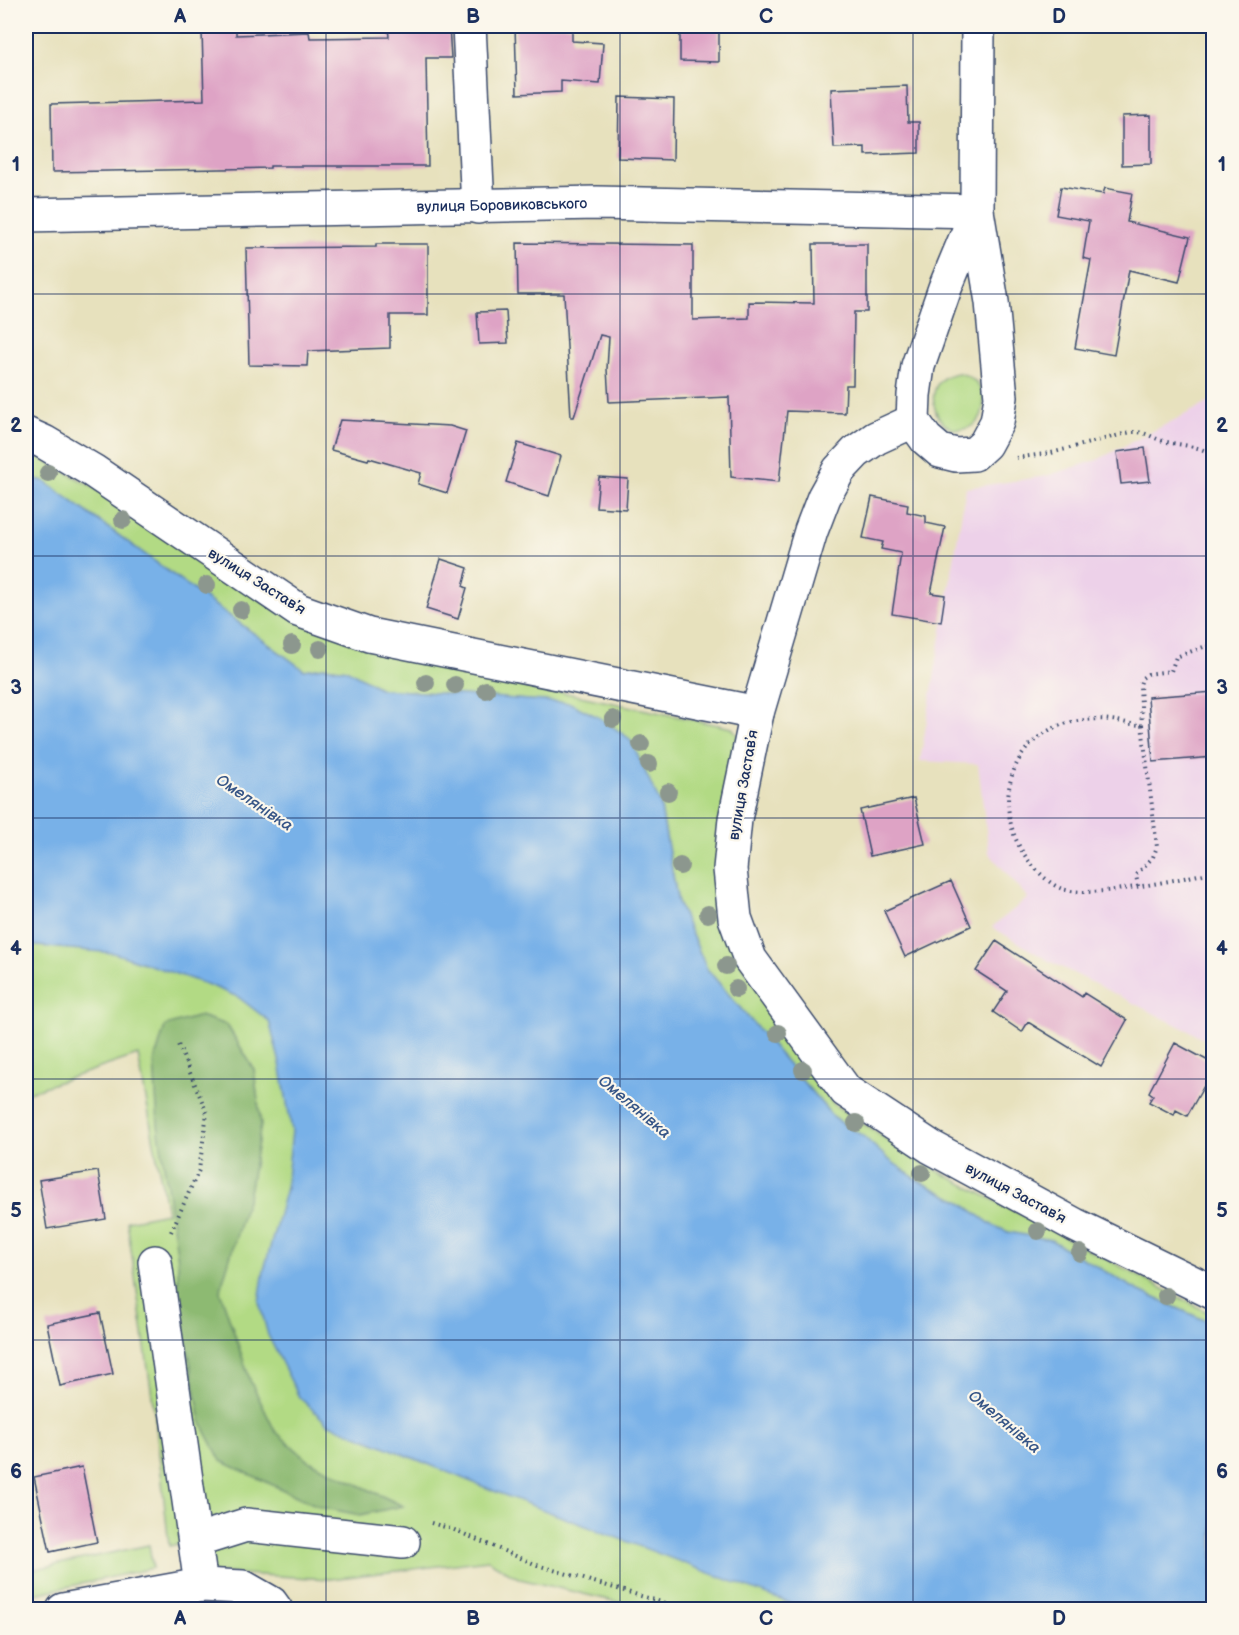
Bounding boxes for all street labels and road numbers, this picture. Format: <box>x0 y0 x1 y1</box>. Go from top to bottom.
street label: вулиця Боровиковського <box>416 194 588 217</box>
street label: вулиця Заставʼя <box>204 544 309 619</box>
street label: вулиця Заставʼя <box>724 728 763 842</box>
street label: вулиця Заставʼя <box>962 1159 1070 1228</box>

